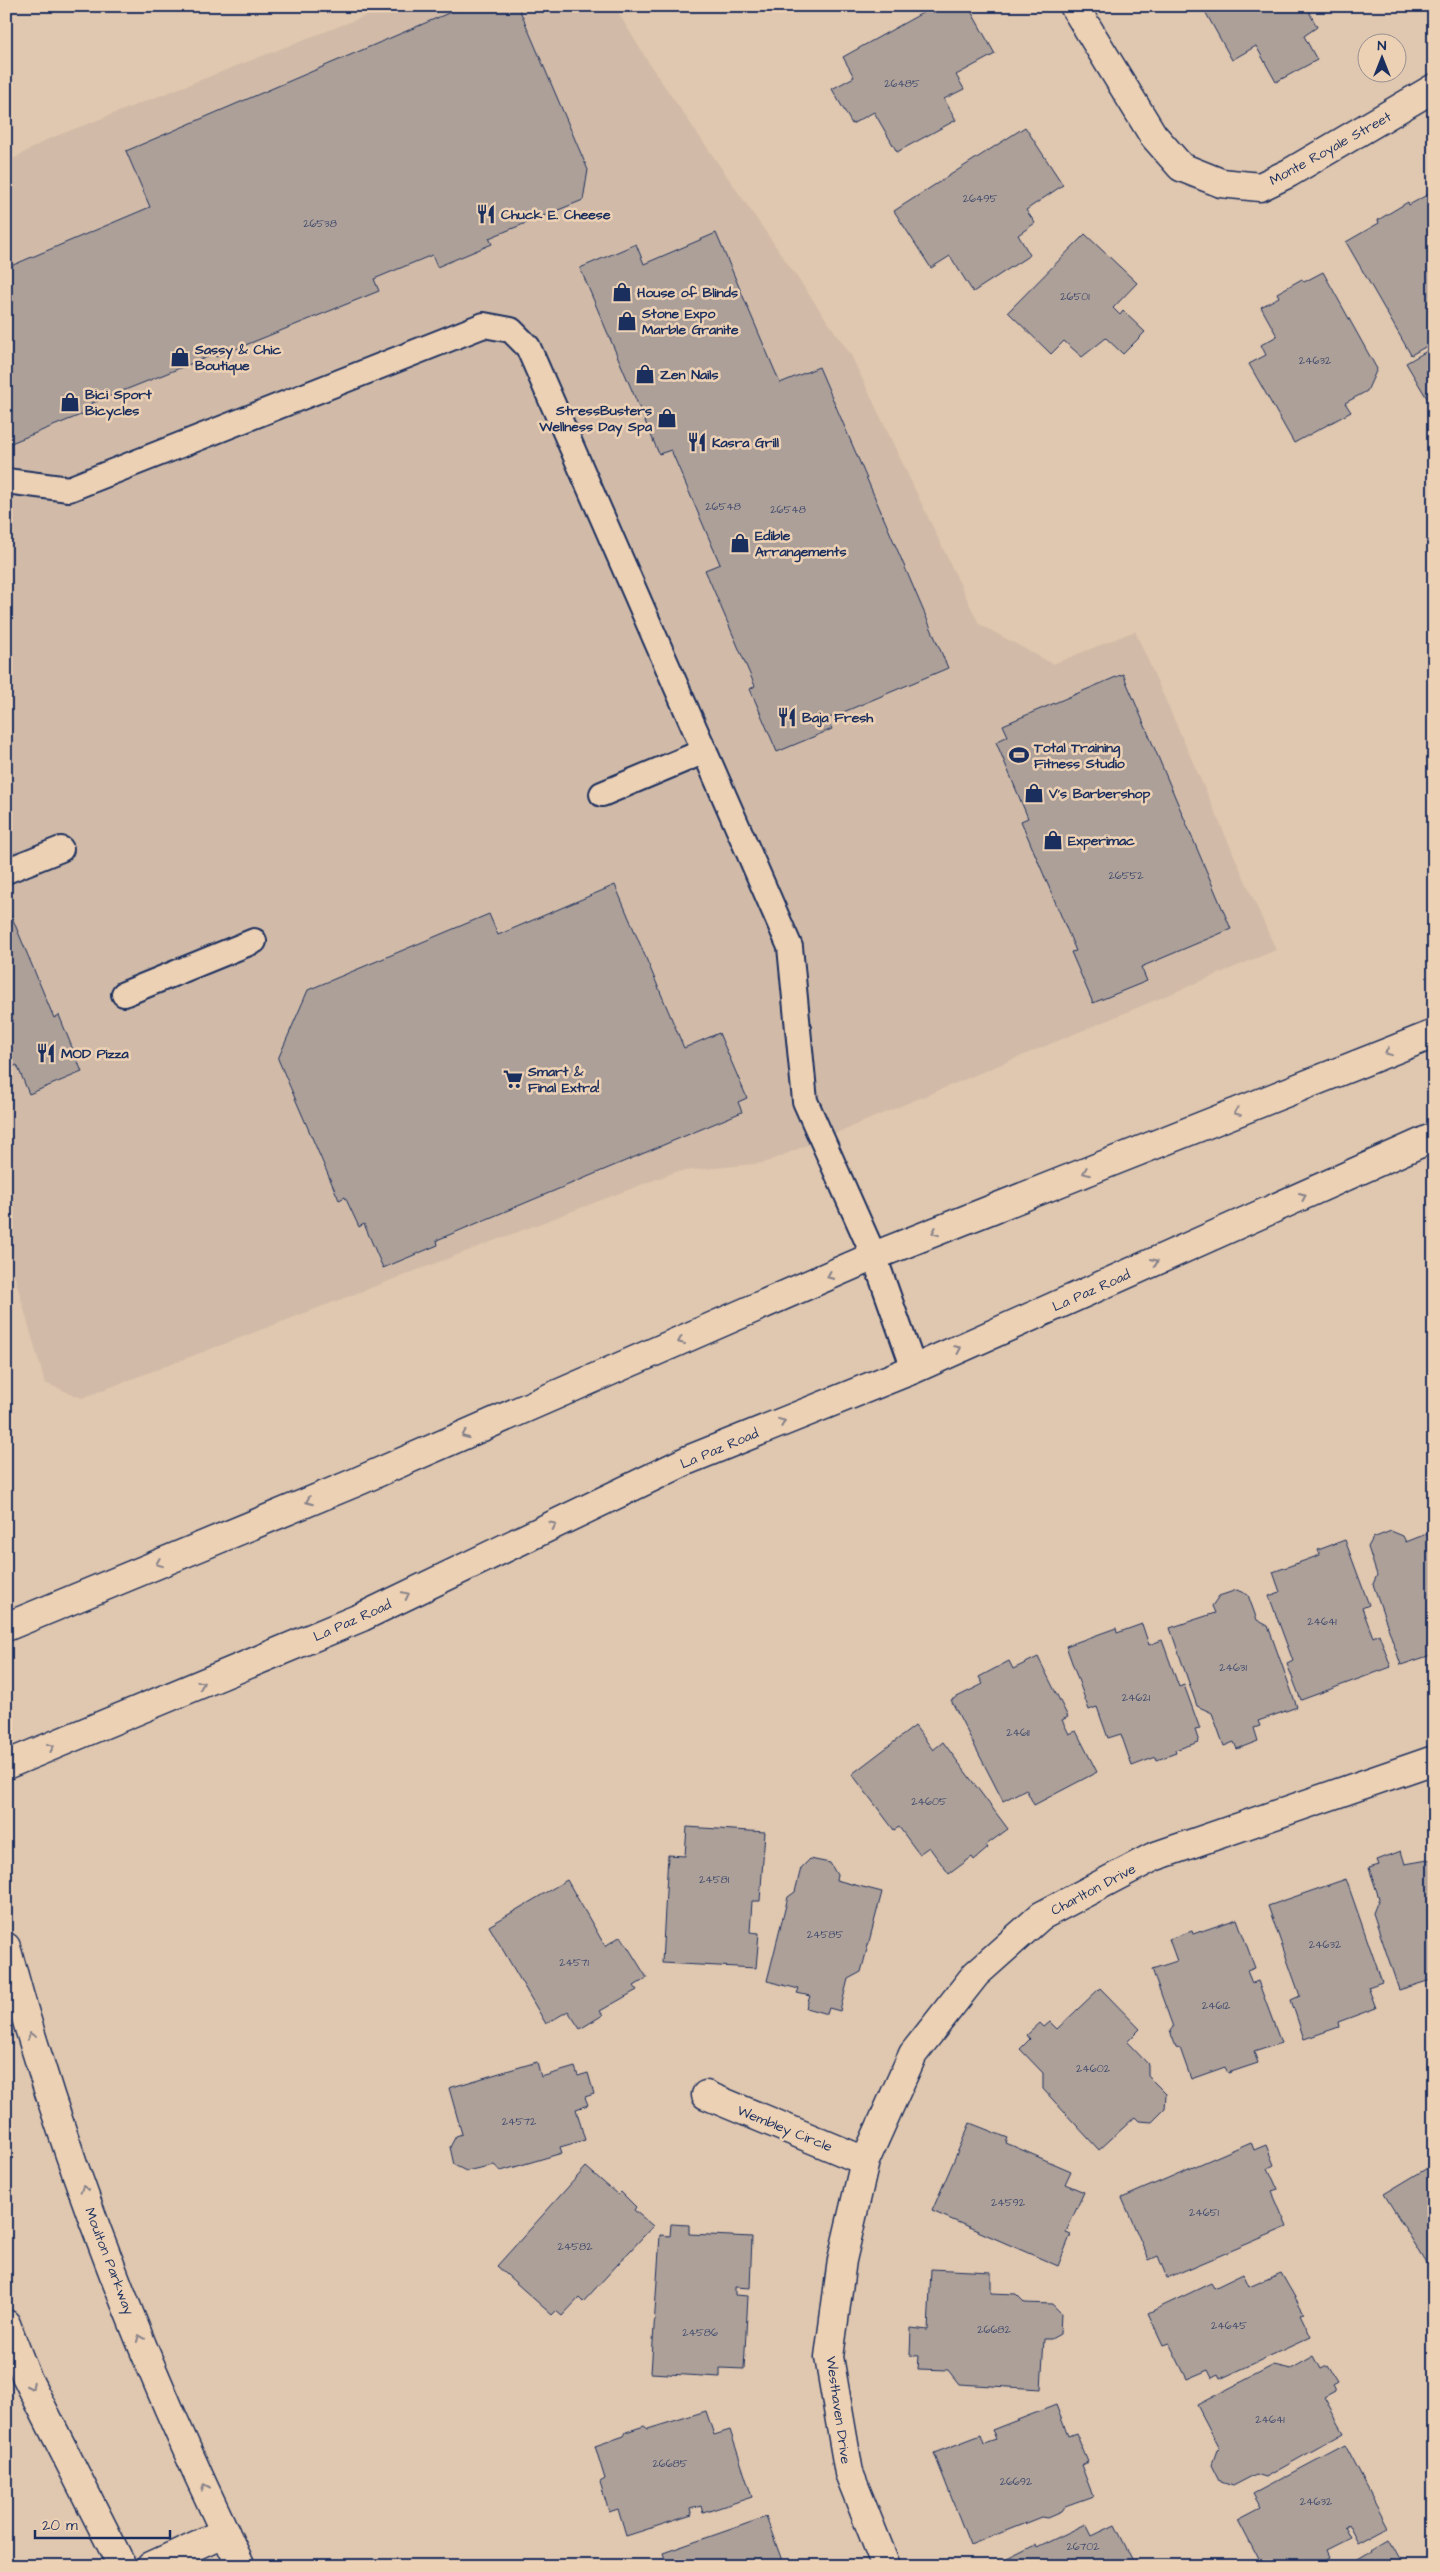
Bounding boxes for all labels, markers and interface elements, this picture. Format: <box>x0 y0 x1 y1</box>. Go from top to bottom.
north arrow <box>1358 32 1408 82</box>
text: N <box>1378 36 1387 56</box>
house number: 26485 <box>884 76 920 91</box>
street label: Monte Royale Street <box>1266 107 1395 191</box>
house number: 26495 <box>963 191 998 206</box>
restaurant icon: Chuck E. Cheese <box>475 203 497 225</box>
place label: Chuck E. Cheese <box>501 205 611 225</box>
house number: 26538 <box>303 216 337 231</box>
shop icon: House of Blinds <box>611 281 633 303</box>
place label: House of Blinds <box>637 283 738 303</box>
house number: 26501 <box>1060 289 1090 304</box>
place label: Stone Expo Marble Granite <box>641 304 739 340</box>
shop icon: Stone Expo Marble Granite <box>616 310 638 332</box>
place label: Sassy & Chic Boutique <box>194 340 281 376</box>
shop icon: Sassy & Chic Boutique <box>169 346 191 368</box>
house number: 24632 <box>1299 353 1332 368</box>
shop icon: Zen Nails <box>634 363 656 385</box>
place label: Zen Nails <box>660 365 718 385</box>
place label: Bici Sport Bicycles <box>85 385 152 421</box>
shop icon: Bici Sport Bicycles <box>59 391 81 413</box>
place label: StressBusters Wellness Day Spa <box>538 401 653 437</box>
shop icon: StressBusters Wellness Day Spa <box>656 407 678 429</box>
restaurant icon: Kasra Grill <box>686 431 708 453</box>
place label: Kasra Grill <box>712 433 780 453</box>
house number: 26548 <box>705 499 741 514</box>
house number: 26548 <box>770 502 806 517</box>
place label: Edible Arrangements <box>755 526 847 563</box>
shop icon: Edible Arrangements <box>729 532 751 554</box>
restaurant icon: Baja Fresh <box>776 706 798 728</box>
place label: Baja Fresh <box>802 708 874 728</box>
place label: Total Training Fitness Studio <box>1033 738 1125 774</box>
sports icon: Total Training Fitness Studio <box>1008 744 1030 766</box>
shop icon: V's Barbershop <box>1023 782 1045 804</box>
place label: V's Barbershop <box>1048 784 1150 804</box>
shop icon: Experimac <box>1042 829 1064 851</box>
place label: Experimac <box>1068 831 1135 851</box>
house number: 26552 <box>1108 868 1144 883</box>
restaurant icon: MOD Pizza <box>35 1042 57 1064</box>
place label: MOD Pizza <box>61 1044 130 1064</box>
one-way arrow <box>1385 1046 1393 1056</box>
place label: Smart & Final Extra! <box>527 1062 599 1098</box>
supermarket icon: Smart & Final Extra! <box>502 1068 524 1090</box>
one-way arrow <box>1234 1106 1242 1116</box>
one-way arrow <box>1083 1166 1091 1176</box>
one-way arrow <box>1298 1191 1307 1202</box>
one-way arrow <box>931 1226 940 1236</box>
one-way arrow <box>1150 1257 1159 1268</box>
street label: La Paz Road <box>1049 1265 1133 1317</box>
one-way arrow <box>826 1269 835 1280</box>
one-way arrow <box>677 1334 686 1345</box>
one-way arrow <box>953 1345 962 1356</box>
one-way arrow <box>777 1418 786 1429</box>
street label: La Paz Road <box>677 1423 762 1474</box>
one-way arrow <box>461 1428 470 1439</box>
one-way arrow <box>305 1495 314 1506</box>
one-way arrow <box>548 1521 557 1531</box>
one-way arrow <box>155 1557 164 1568</box>
one-way arrow <box>401 1591 410 1602</box>
street label: La Paz Road <box>310 1595 394 1647</box>
house number: 24641 <box>1307 1614 1337 1629</box>
house number: 24631 <box>1219 1660 1247 1675</box>
one-way arrow <box>196 1680 205 1690</box>
house number: 24621 <box>1122 1690 1151 1705</box>
house number: 24611 <box>1006 1725 1030 1740</box>
one-way arrow <box>46 1742 55 1753</box>
house number: 24605 <box>911 1794 947 1809</box>
street label: Charlton Drive <box>1047 1859 1140 1921</box>
house number: 24581 <box>699 1872 730 1887</box>
house number: 24585 <box>807 1927 843 1942</box>
house number: 24632 <box>1309 1937 1342 1952</box>
house number: 24571 <box>559 1955 589 1970</box>
house number: 24612 <box>1202 1998 1231 2013</box>
one-way arrow <box>27 2032 37 2040</box>
house number: 24602 <box>1076 2061 1111 2076</box>
street label: Wembley Circle <box>734 2101 836 2157</box>
house number: 24572 <box>502 2114 537 2129</box>
one-way arrow <box>79 2186 89 2194</box>
house number: 24592 <box>991 2195 1026 2210</box>
street label: Moulton Parkway <box>79 2205 139 2318</box>
house number: 24651 <box>1189 2205 1220 2220</box>
house number: 24582 <box>558 2239 593 2254</box>
house number: 24645 <box>1211 2318 1247 2333</box>
house number: 26682 <box>977 2322 1011 2337</box>
house number: 24586 <box>682 2325 718 2340</box>
one-way arrow <box>136 2334 146 2343</box>
street label: Westhaven Drive <box>821 2355 856 2466</box>
one-way arrow <box>25 2380 35 2389</box>
house number: 24641 <box>1255 2412 1285 2427</box>
house number: 26685 <box>652 2456 688 2471</box>
house number: 26692 <box>1000 2474 1033 2489</box>
one-way arrow <box>200 2483 211 2492</box>
house number: 24632 <box>1300 2494 1333 2509</box>
scale bar <box>35 2507 170 2539</box>
text: 20 m <box>42 2515 78 2536</box>
house number: 26702 <box>1066 2539 1100 2554</box>

